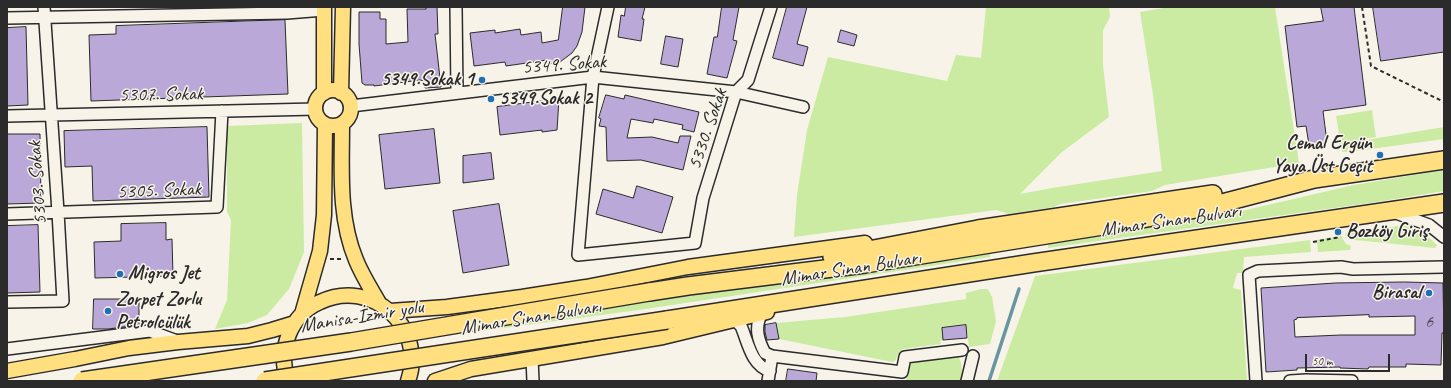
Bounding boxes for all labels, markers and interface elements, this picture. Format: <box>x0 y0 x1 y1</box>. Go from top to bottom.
street label: 5349. Sokak <box>521 50 607 80</box>
place label: 5349.Sokak 1 <box>381 68 474 92</box>
marker: 5349.Sokak 1 <box>477 75 487 85</box>
street label: 5307. Sokak <box>119 82 203 108</box>
street label: 5330. Sokak <box>683 85 733 173</box>
place label: 5349.Sokak 2 <box>499 87 592 111</box>
marker: 5349.Sokak 2 <box>486 94 496 104</box>
place label: Cemal Ergün Yaya Üst Geçit <box>1273 132 1372 179</box>
street label: 5303. Sokak <box>23 140 53 226</box>
marker: Cemal Ergün Yaya Üst Geçit <box>1375 150 1385 160</box>
street label: 5305. Sokak <box>117 178 201 204</box>
street label: Mimar Sinan Bulvarı <box>1099 199 1243 243</box>
place label: Bozköy Giriş <box>1346 220 1428 244</box>
marker: Bozköy Giriş <box>1333 227 1343 237</box>
street label: Mimar Sinan Bulvarı <box>779 246 923 292</box>
place label: Migros Jet <box>128 262 200 286</box>
marker: Migros Jet <box>115 269 125 279</box>
place label: Birasal <box>1372 281 1421 305</box>
place label: Zorpet Zorlu Petrolcülük <box>116 288 201 335</box>
marker: Birasal <box>1424 288 1434 298</box>
street label: Manisa-İzmir yolu <box>299 295 425 339</box>
street label: Mimar Sinan Bulvarı <box>459 295 603 341</box>
marker: Zorpet Zorlu Petrolcülük <box>103 306 113 316</box>
house number: 6 <box>1425 311 1433 333</box>
scale bar <box>1307 346 1392 372</box>
text: 50 m <box>1312 353 1332 369</box>

